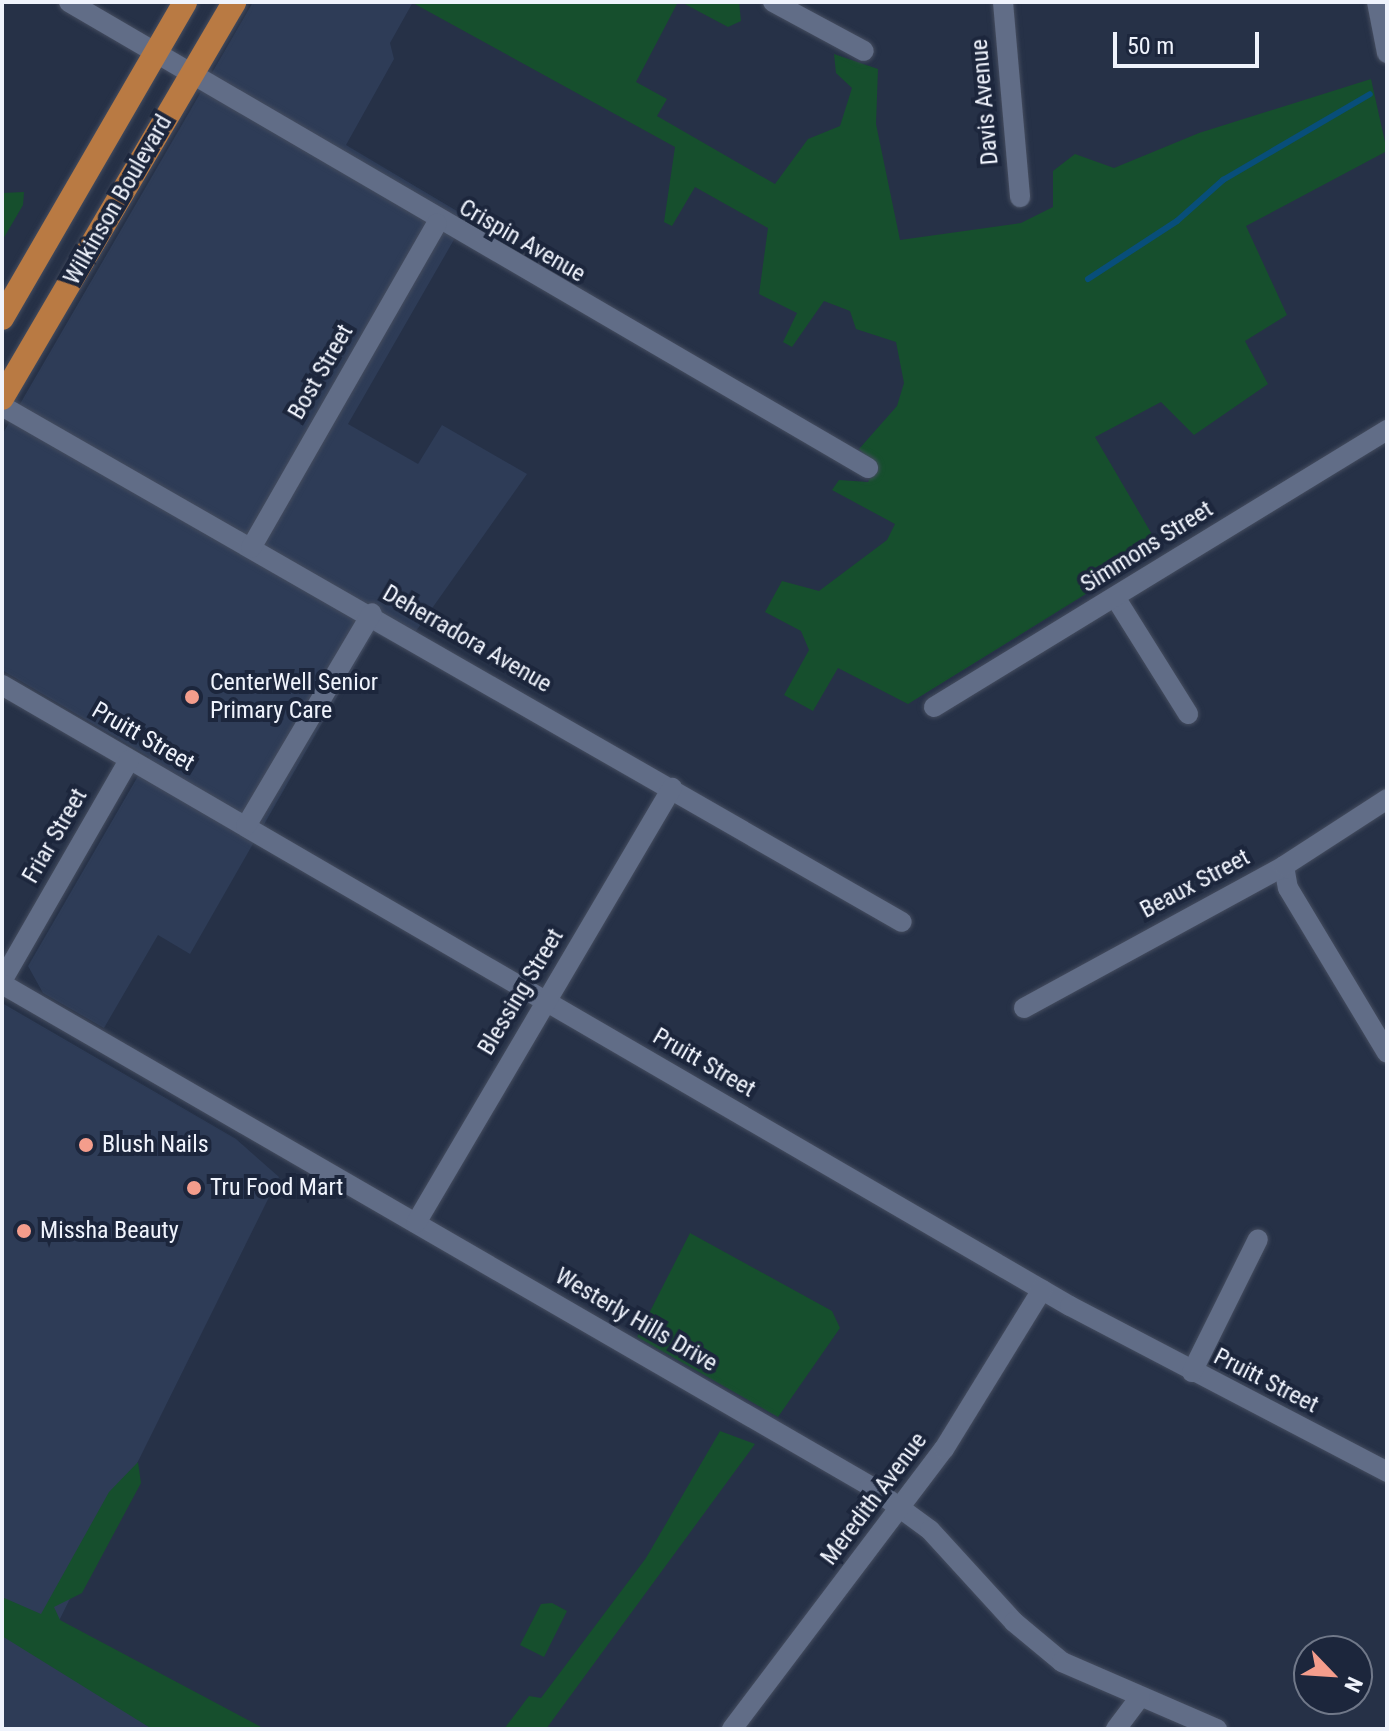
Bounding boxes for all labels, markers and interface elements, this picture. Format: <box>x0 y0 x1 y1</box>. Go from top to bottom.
scale bar <box>1117 16 1263 66</box>
text: 50 m <box>1127 32 1174 60</box>
street label: Davis Avenue <box>965 38 1005 166</box>
street label: Wilkinson Boulevard <box>58 110 178 290</box>
street label: Crispin Avenue <box>454 193 590 289</box>
street label: Bost Street <box>282 319 360 425</box>
street label: Simmons Street <box>1076 495 1218 599</box>
street label: Deherradora Avenue <box>377 579 557 699</box>
place label: CenterWell Senior Primary Care <box>210 669 378 725</box>
marker: CenterWell Senior Primary Care <box>181 686 203 708</box>
street label: Pruitt Street <box>87 696 199 778</box>
street label: Friar Street <box>16 784 94 888</box>
street label: Beaux Street <box>1135 843 1255 925</box>
street label: Blessing Street <box>472 924 570 1060</box>
street label: Pruitt Street <box>648 1022 760 1104</box>
place label: Blush Nails <box>102 1131 209 1159</box>
marker: Blush Nails <box>77 1136 95 1154</box>
place label: Tru Food Mart <box>210 1174 343 1202</box>
marker: Tru Food Mart <box>185 1179 203 1197</box>
place label: Missha Beauty <box>40 1217 179 1245</box>
marker: Missha Beauty <box>15 1222 33 1240</box>
street label: Westerly Hills Drive <box>550 1262 722 1378</box>
street label: Pruitt Street <box>1209 1342 1323 1420</box>
street label: Meredith Avenue <box>815 1427 933 1571</box>
north arrow <box>1293 1635 1373 1715</box>
text: N <box>1339 1673 1368 1696</box>

